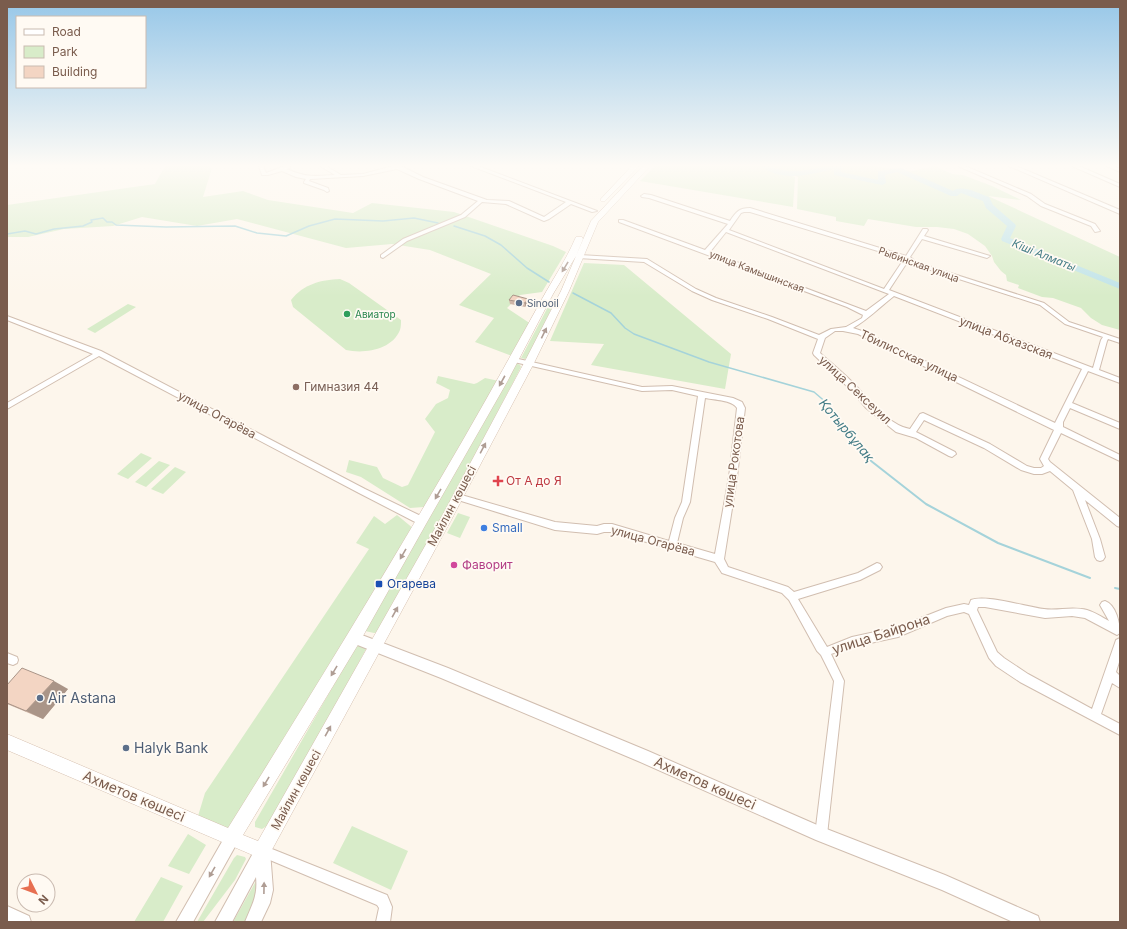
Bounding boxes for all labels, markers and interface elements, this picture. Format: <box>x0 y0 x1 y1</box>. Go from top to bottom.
legend <box>16 16 146 88</box>
text: Road <box>52 24 81 39</box>
text: Park <box>52 44 78 59</box>
text: Building <box>52 64 97 79</box>
water label: Кіші Алматы <box>1010 236 1078 274</box>
street label: Рыбинская улица <box>877 244 961 284</box>
street label: улица Камышинская <box>708 247 806 295</box>
one-way arrow <box>561 261 568 273</box>
place label: Sinooil <box>527 297 559 309</box>
marker: Sinooil <box>514 298 524 308</box>
place label: Авиатор <box>355 308 396 320</box>
marker: Авиатор <box>342 309 352 319</box>
street label: улица Абхазская <box>957 313 1055 362</box>
street label: Тбилисская улица <box>858 326 961 385</box>
one-way arrow <box>541 327 547 339</box>
street label: улица Сексеуил <box>816 352 895 427</box>
one-way arrow <box>499 375 506 387</box>
place label: Гимназия 44 <box>304 379 379 394</box>
marker: Гимназия 44 <box>291 382 301 392</box>
street label: улица Огарёва <box>176 388 259 441</box>
water label: Қотырбұлақ <box>816 395 878 465</box>
street label: улица Рокотова <box>720 415 747 508</box>
one-way arrow <box>480 442 487 454</box>
street label: Майлин көшесі <box>424 463 479 549</box>
place label: От А до Я <box>506 473 562 488</box>
marker: От А до Я <box>493 476 503 486</box>
one-way arrow <box>434 488 441 500</box>
place label: Small <box>492 520 523 535</box>
street label: улица Огарёва <box>609 522 697 559</box>
marker: Small <box>479 523 489 533</box>
one-way arrow <box>400 548 407 560</box>
place label: Фаворит <box>462 557 513 572</box>
marker: Фаворит <box>449 560 459 570</box>
place label: Огарева <box>387 576 436 591</box>
marker: Огарева <box>374 579 384 589</box>
one-way arrow <box>392 606 398 618</box>
street label: улица Байрона <box>830 610 932 657</box>
one-way arrow <box>330 665 337 677</box>
place label: Air Astana <box>48 689 116 706</box>
marker: Air Astana <box>35 693 45 703</box>
one-way arrow <box>325 726 332 737</box>
place label: Halyk Bank <box>134 739 209 756</box>
marker: Halyk Bank <box>121 743 131 753</box>
street label: Майлин көшесі <box>267 747 324 832</box>
street label: Ахметов көшесі <box>652 753 759 813</box>
street label: Ахметов көшесі <box>80 766 188 825</box>
one-way arrow <box>262 777 270 787</box>
one-way arrow <box>209 866 216 878</box>
north arrow <box>16 873 56 913</box>
one-way arrow <box>261 881 267 894</box>
text: N <box>35 892 51 907</box>

